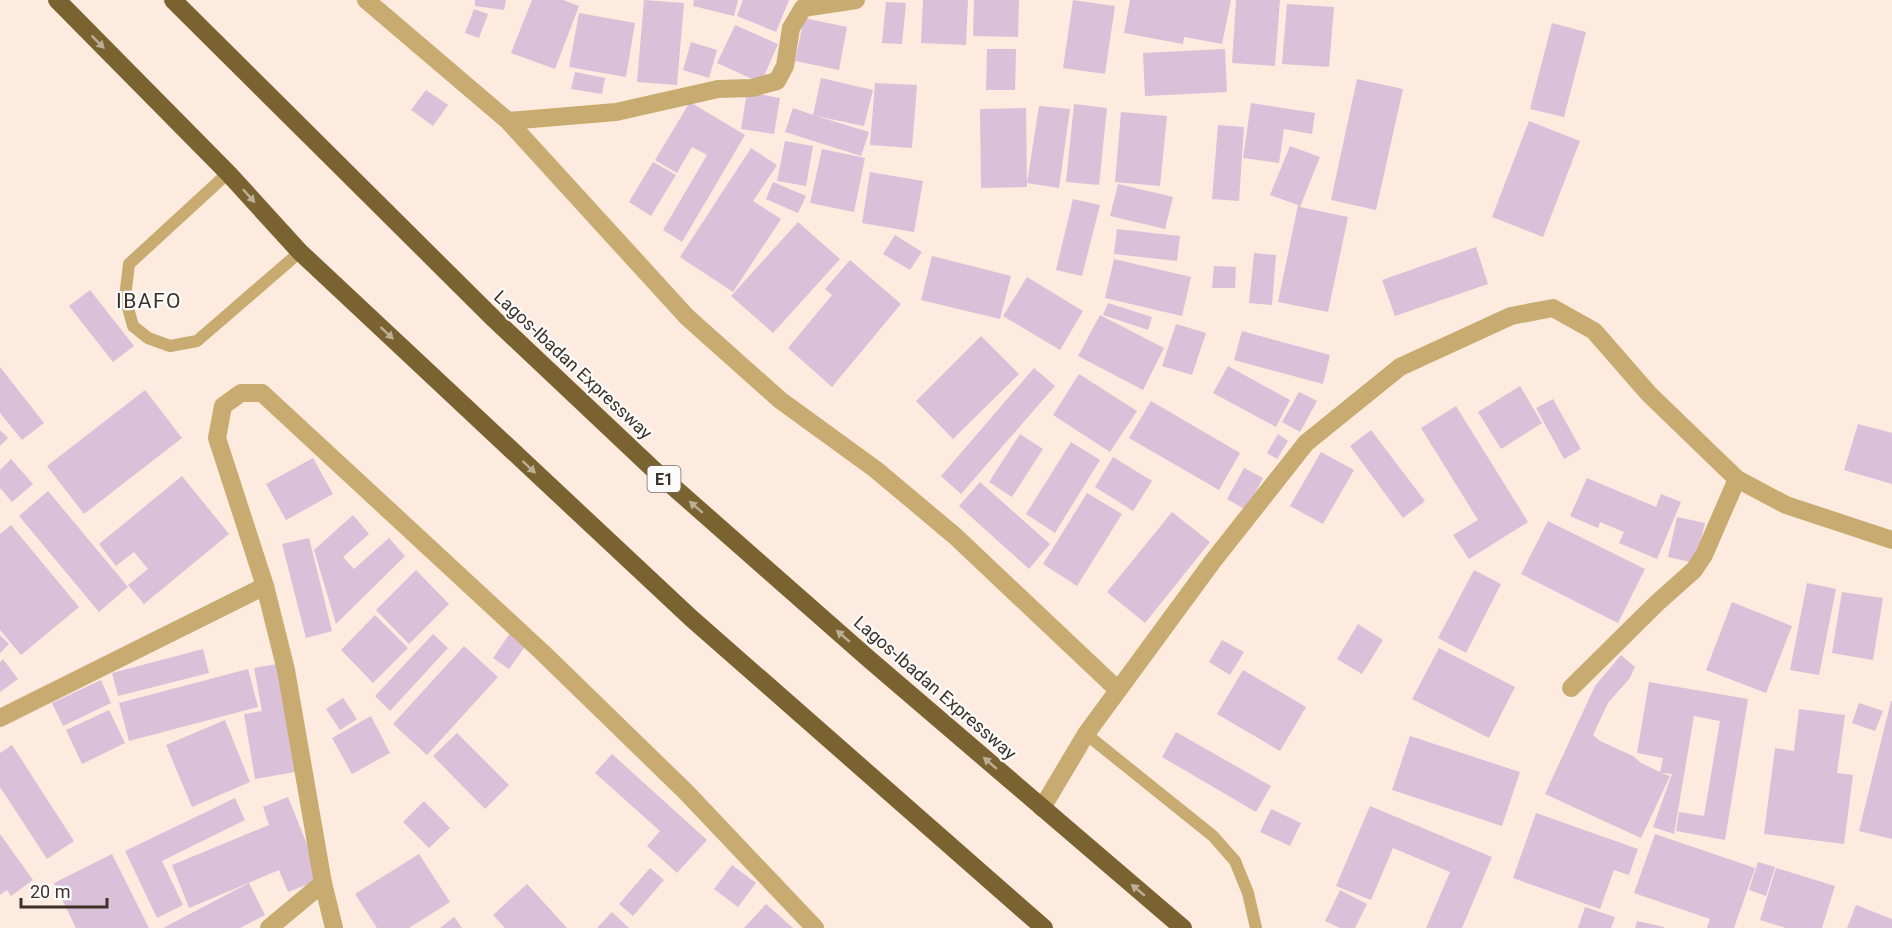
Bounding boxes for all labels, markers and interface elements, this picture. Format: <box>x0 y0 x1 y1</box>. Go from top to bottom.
one-way arrow <box>91 34 105 49</box>
one-way arrow <box>242 188 255 203</box>
street label: Lagos-Ibadan Expressway <box>490 286 657 444</box>
district label: IBAFO <box>116 289 182 313</box>
one-way arrow <box>380 326 394 340</box>
one-way arrow <box>522 460 537 474</box>
road number: E1 <box>648 466 680 492</box>
one-way arrow <box>689 501 704 514</box>
street label: Lagos-Ibadan Expressway <box>850 611 1021 764</box>
one-way arrow <box>836 630 851 643</box>
one-way arrow <box>982 757 998 770</box>
scale bar <box>21 871 106 909</box>
text: 20 m <box>30 881 70 902</box>
one-way arrow <box>1131 884 1146 897</box>

